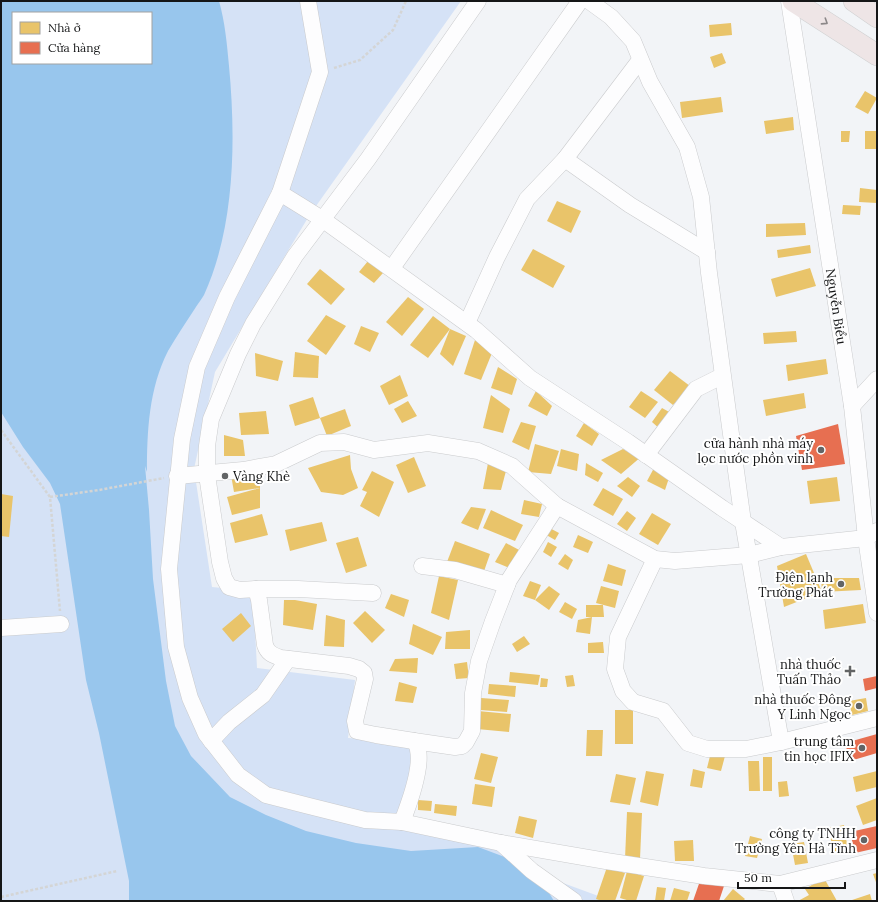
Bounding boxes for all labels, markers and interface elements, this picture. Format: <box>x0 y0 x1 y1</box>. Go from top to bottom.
legend <box>12 12 152 64</box>
one-way arrow <box>821 17 828 25</box>
text: Nhà ở <box>48 20 81 35</box>
text: Cửa hàng <box>48 40 101 55</box>
street label: Nguyễn Biểu <box>822 267 851 346</box>
place label: cửa hành nhà máy lọc nước phồn vinh <box>698 435 813 467</box>
marker: cửa hành nhà máy lọc nước phồn vinh <box>816 445 826 455</box>
place label: Vàng Khè <box>232 468 290 485</box>
marker: Vàng Khè <box>220 471 230 481</box>
place label: Điện lạnh Trường Phát <box>758 569 833 601</box>
marker: Điện lạnh Trường Phát <box>836 579 846 589</box>
place label: nhà thuốc Tuấn Thảo <box>777 656 841 688</box>
marker: nhà thuốc Tuấn Thảo <box>844 665 856 677</box>
place label: nhà thuốc Đông Y Linh Ngọc <box>754 691 852 723</box>
marker: nhà thuốc Đông Y Linh Ngọc <box>854 701 864 711</box>
place label: trung tâm tin học IFIX <box>784 733 855 765</box>
marker: trung tâm tin học IFIX <box>857 743 867 753</box>
place label: công ty TNHH Trường Yên Hà Tĩnh <box>735 825 856 857</box>
marker: công ty TNHH Trường Yên Hà Tĩnh <box>859 835 869 845</box>
scale bar <box>738 864 845 890</box>
text: 50 m <box>744 870 772 885</box>

